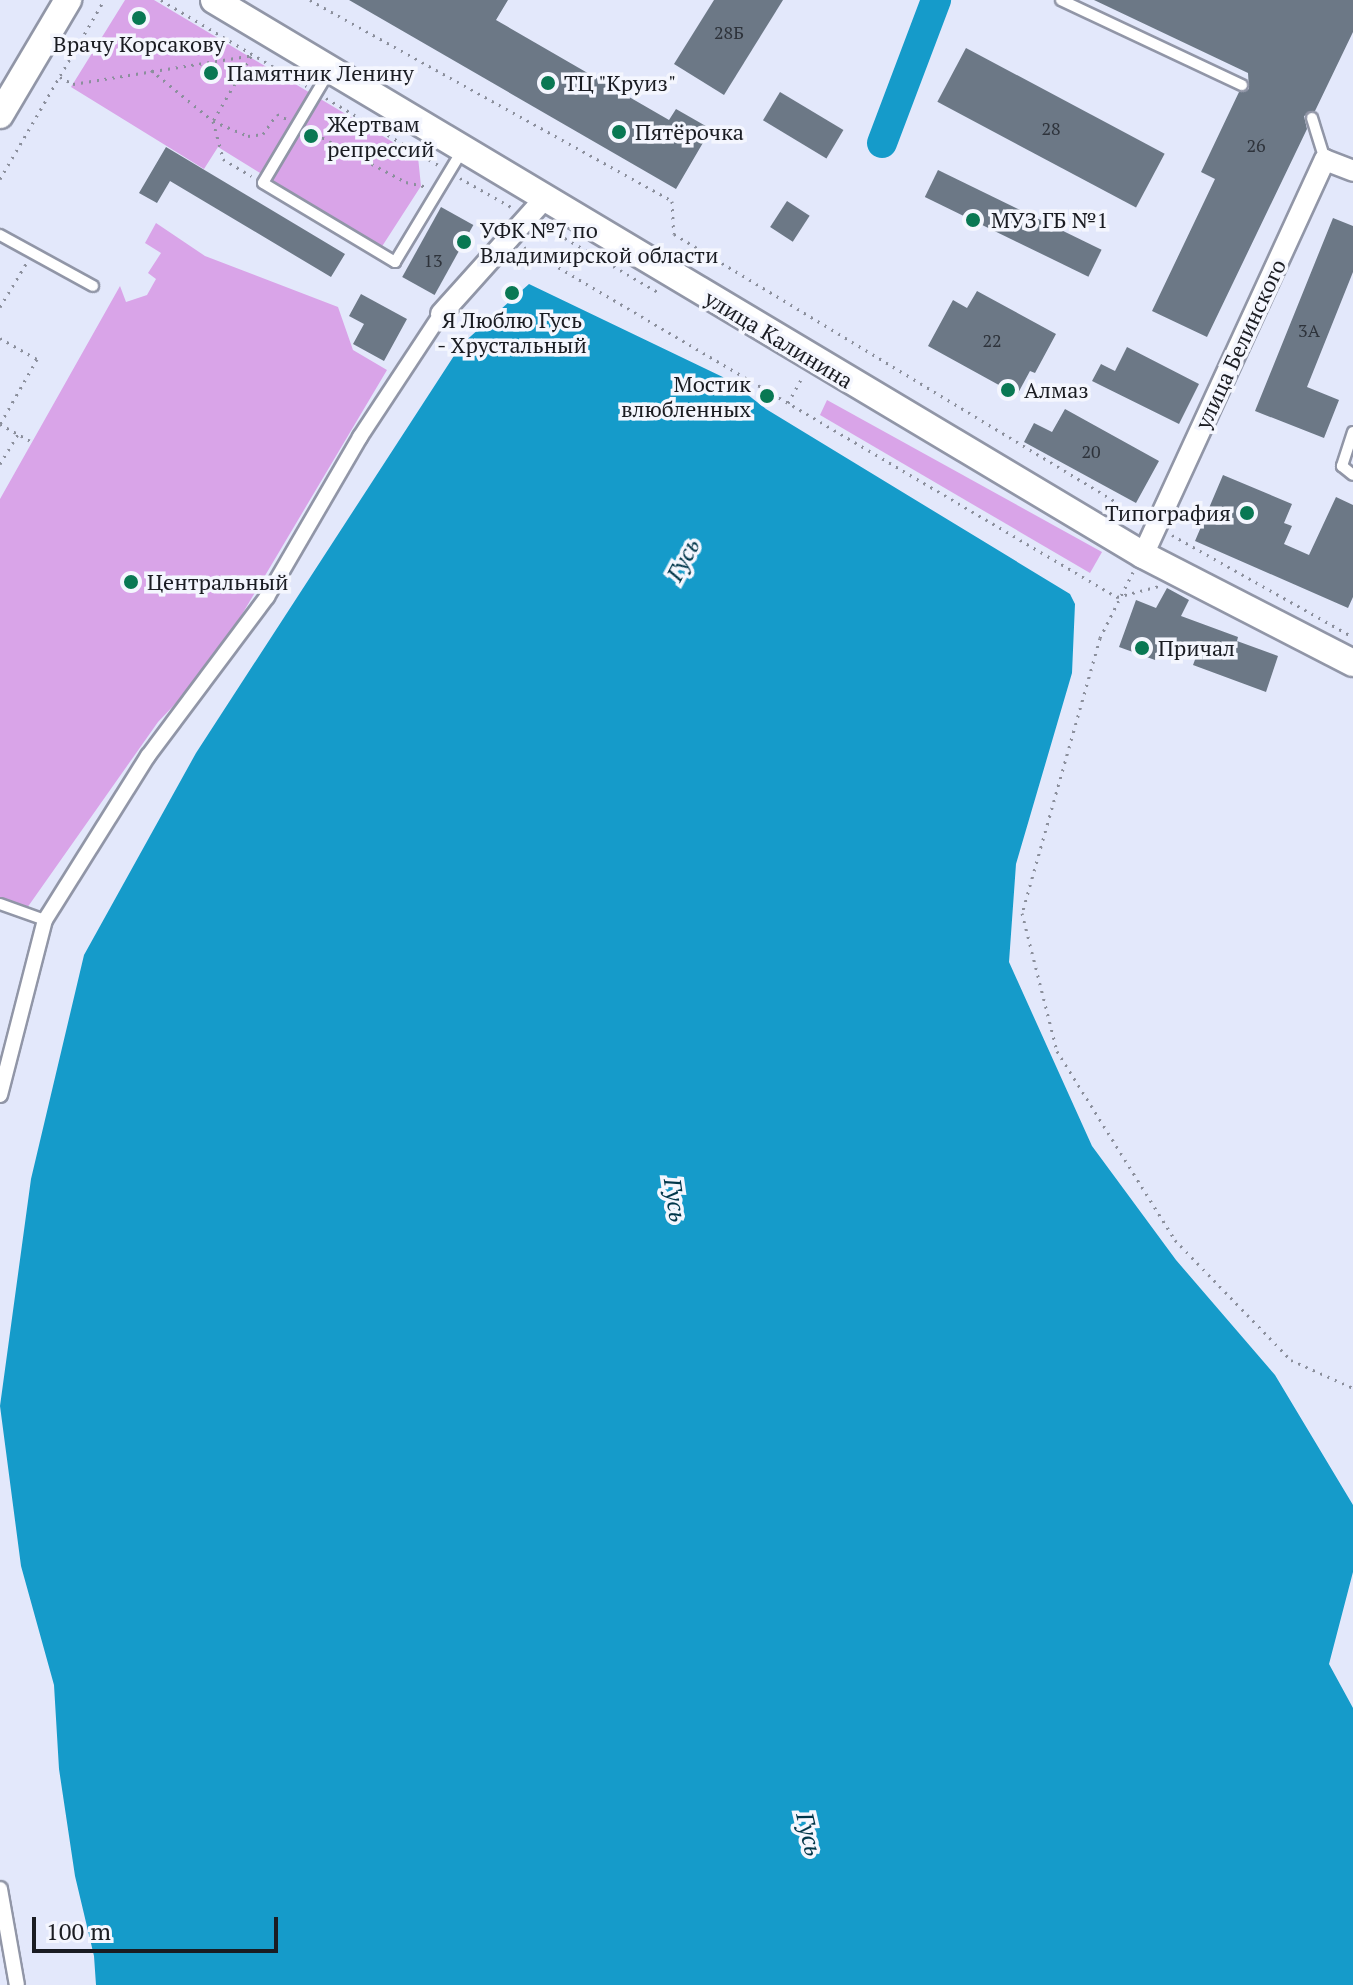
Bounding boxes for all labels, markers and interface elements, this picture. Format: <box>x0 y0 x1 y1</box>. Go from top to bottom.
marker: Врачу Корсакову <box>130 9 148 27</box>
house number: 28Б <box>714 21 744 43</box>
place label: Врачу Корсакову <box>53 31 225 57</box>
place label: Памятник Ленину <box>227 60 414 86</box>
marker: Памятник Ленину <box>202 64 220 82</box>
place label: ТЦ "Круиз" <box>564 70 677 96</box>
marker: ТЦ "Круиз" <box>539 74 557 92</box>
place label: Жертвам репрессий <box>327 110 435 162</box>
house number: 28 <box>1041 117 1061 139</box>
place label: Пятёрочка <box>635 119 744 145</box>
marker: Пятёрочка <box>610 123 628 141</box>
marker: Жертвам репрессий <box>302 127 320 145</box>
house number: 26 <box>1246 134 1266 156</box>
place label: МУЗ ГБ №1 <box>991 207 1108 233</box>
marker: МУЗ ГБ №1 <box>962 209 984 231</box>
place label: УФК №7 по Владимирской области <box>480 216 718 268</box>
marker: УФК №7 по Владимирской области <box>455 233 473 251</box>
house number: 13 <box>423 249 443 271</box>
street label: улица Белинского <box>1189 255 1291 433</box>
marker: Я Люблю Гусь - Хрустальный <box>503 284 521 302</box>
street label: улица Калинина <box>700 284 858 394</box>
place label: Я Люблю Гусь - Хрустальный <box>437 306 587 358</box>
house number: 3А <box>1298 319 1320 341</box>
house number: 22 <box>982 329 1002 351</box>
place label: Мостик влюбленных <box>621 370 751 422</box>
place label: Алмаз <box>1024 377 1089 403</box>
marker: Алмаз <box>999 381 1017 399</box>
marker: Мостик влюбленных <box>758 387 776 405</box>
house number: 20 <box>1081 440 1101 462</box>
place label: Типография <box>1105 500 1231 526</box>
marker: Типография <box>1238 504 1256 522</box>
water label: Гусь <box>660 534 706 586</box>
place label: Центральный <box>147 569 289 595</box>
marker: Центральный <box>122 573 140 591</box>
place label: Причал <box>1158 635 1235 661</box>
marker: Причал <box>1133 639 1151 657</box>
water label: Гусь <box>658 1176 692 1224</box>
water label: Гусь <box>790 1809 828 1859</box>
scale bar <box>36 1901 282 1951</box>
text: 100 m <box>46 1915 111 1947</box>

